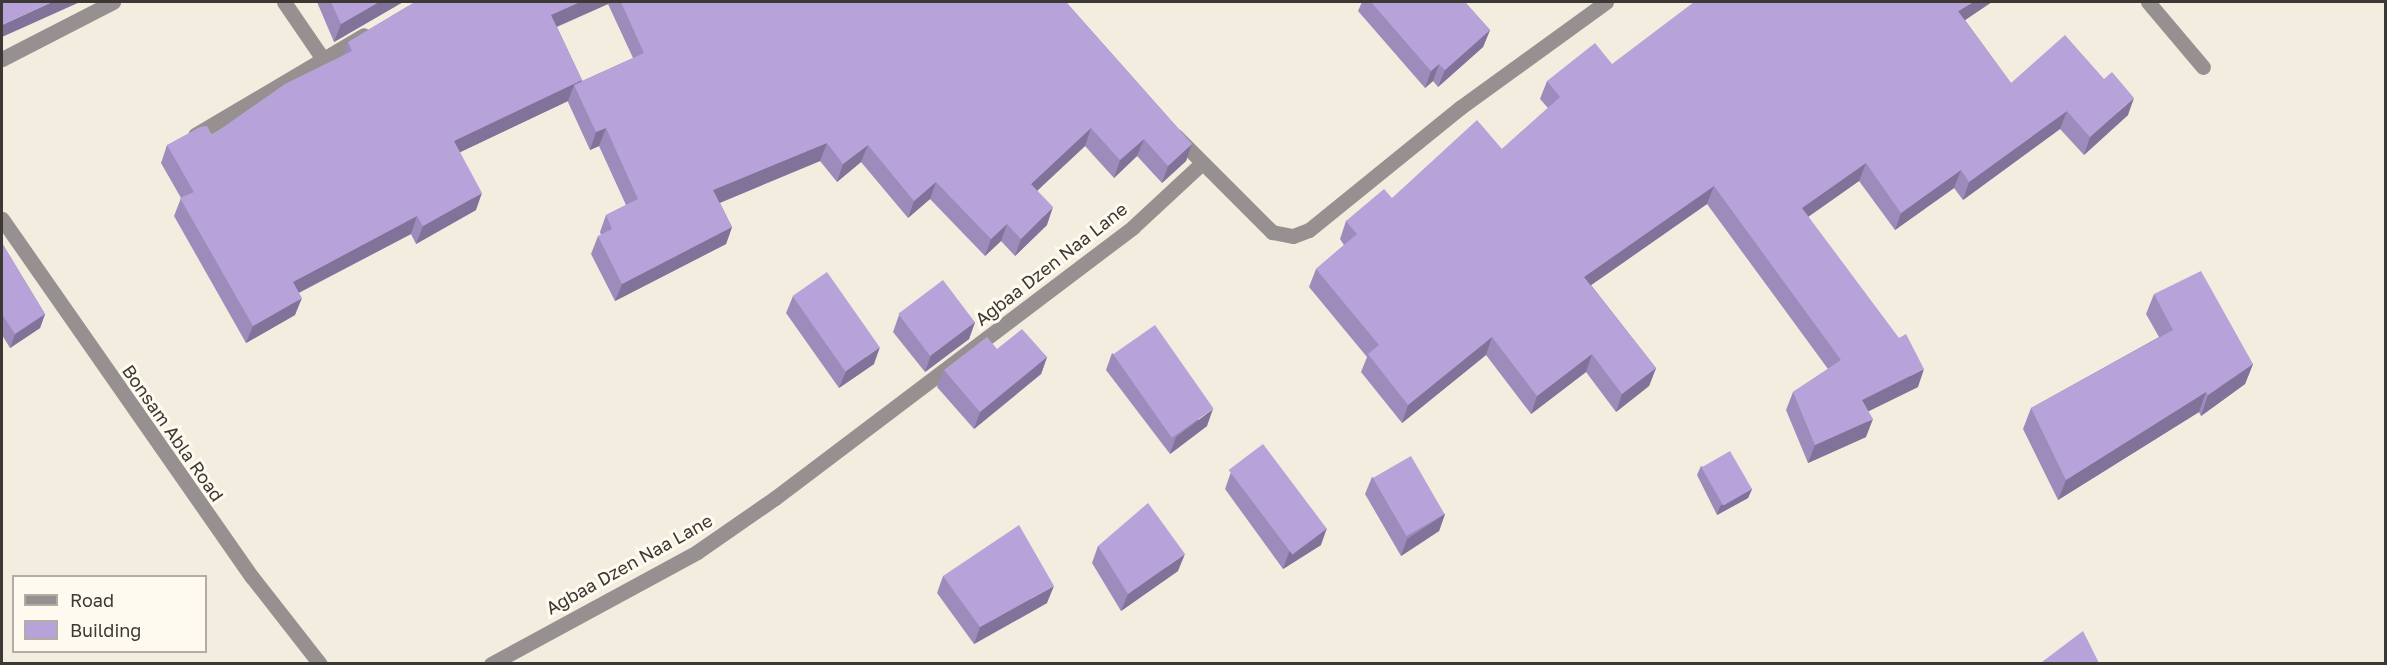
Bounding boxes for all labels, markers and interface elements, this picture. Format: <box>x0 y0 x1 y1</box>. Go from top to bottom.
street label: Agbaa Dzen Naa Lane <box>971 198 1131 330</box>
street label: Bonsam Abla Road <box>118 361 228 505</box>
street label: Agbaa Dzen Naa Lane <box>542 509 716 619</box>
legend <box>12 575 207 653</box>
text: Road <box>70 589 114 611</box>
text: Building <box>70 619 141 641</box>

